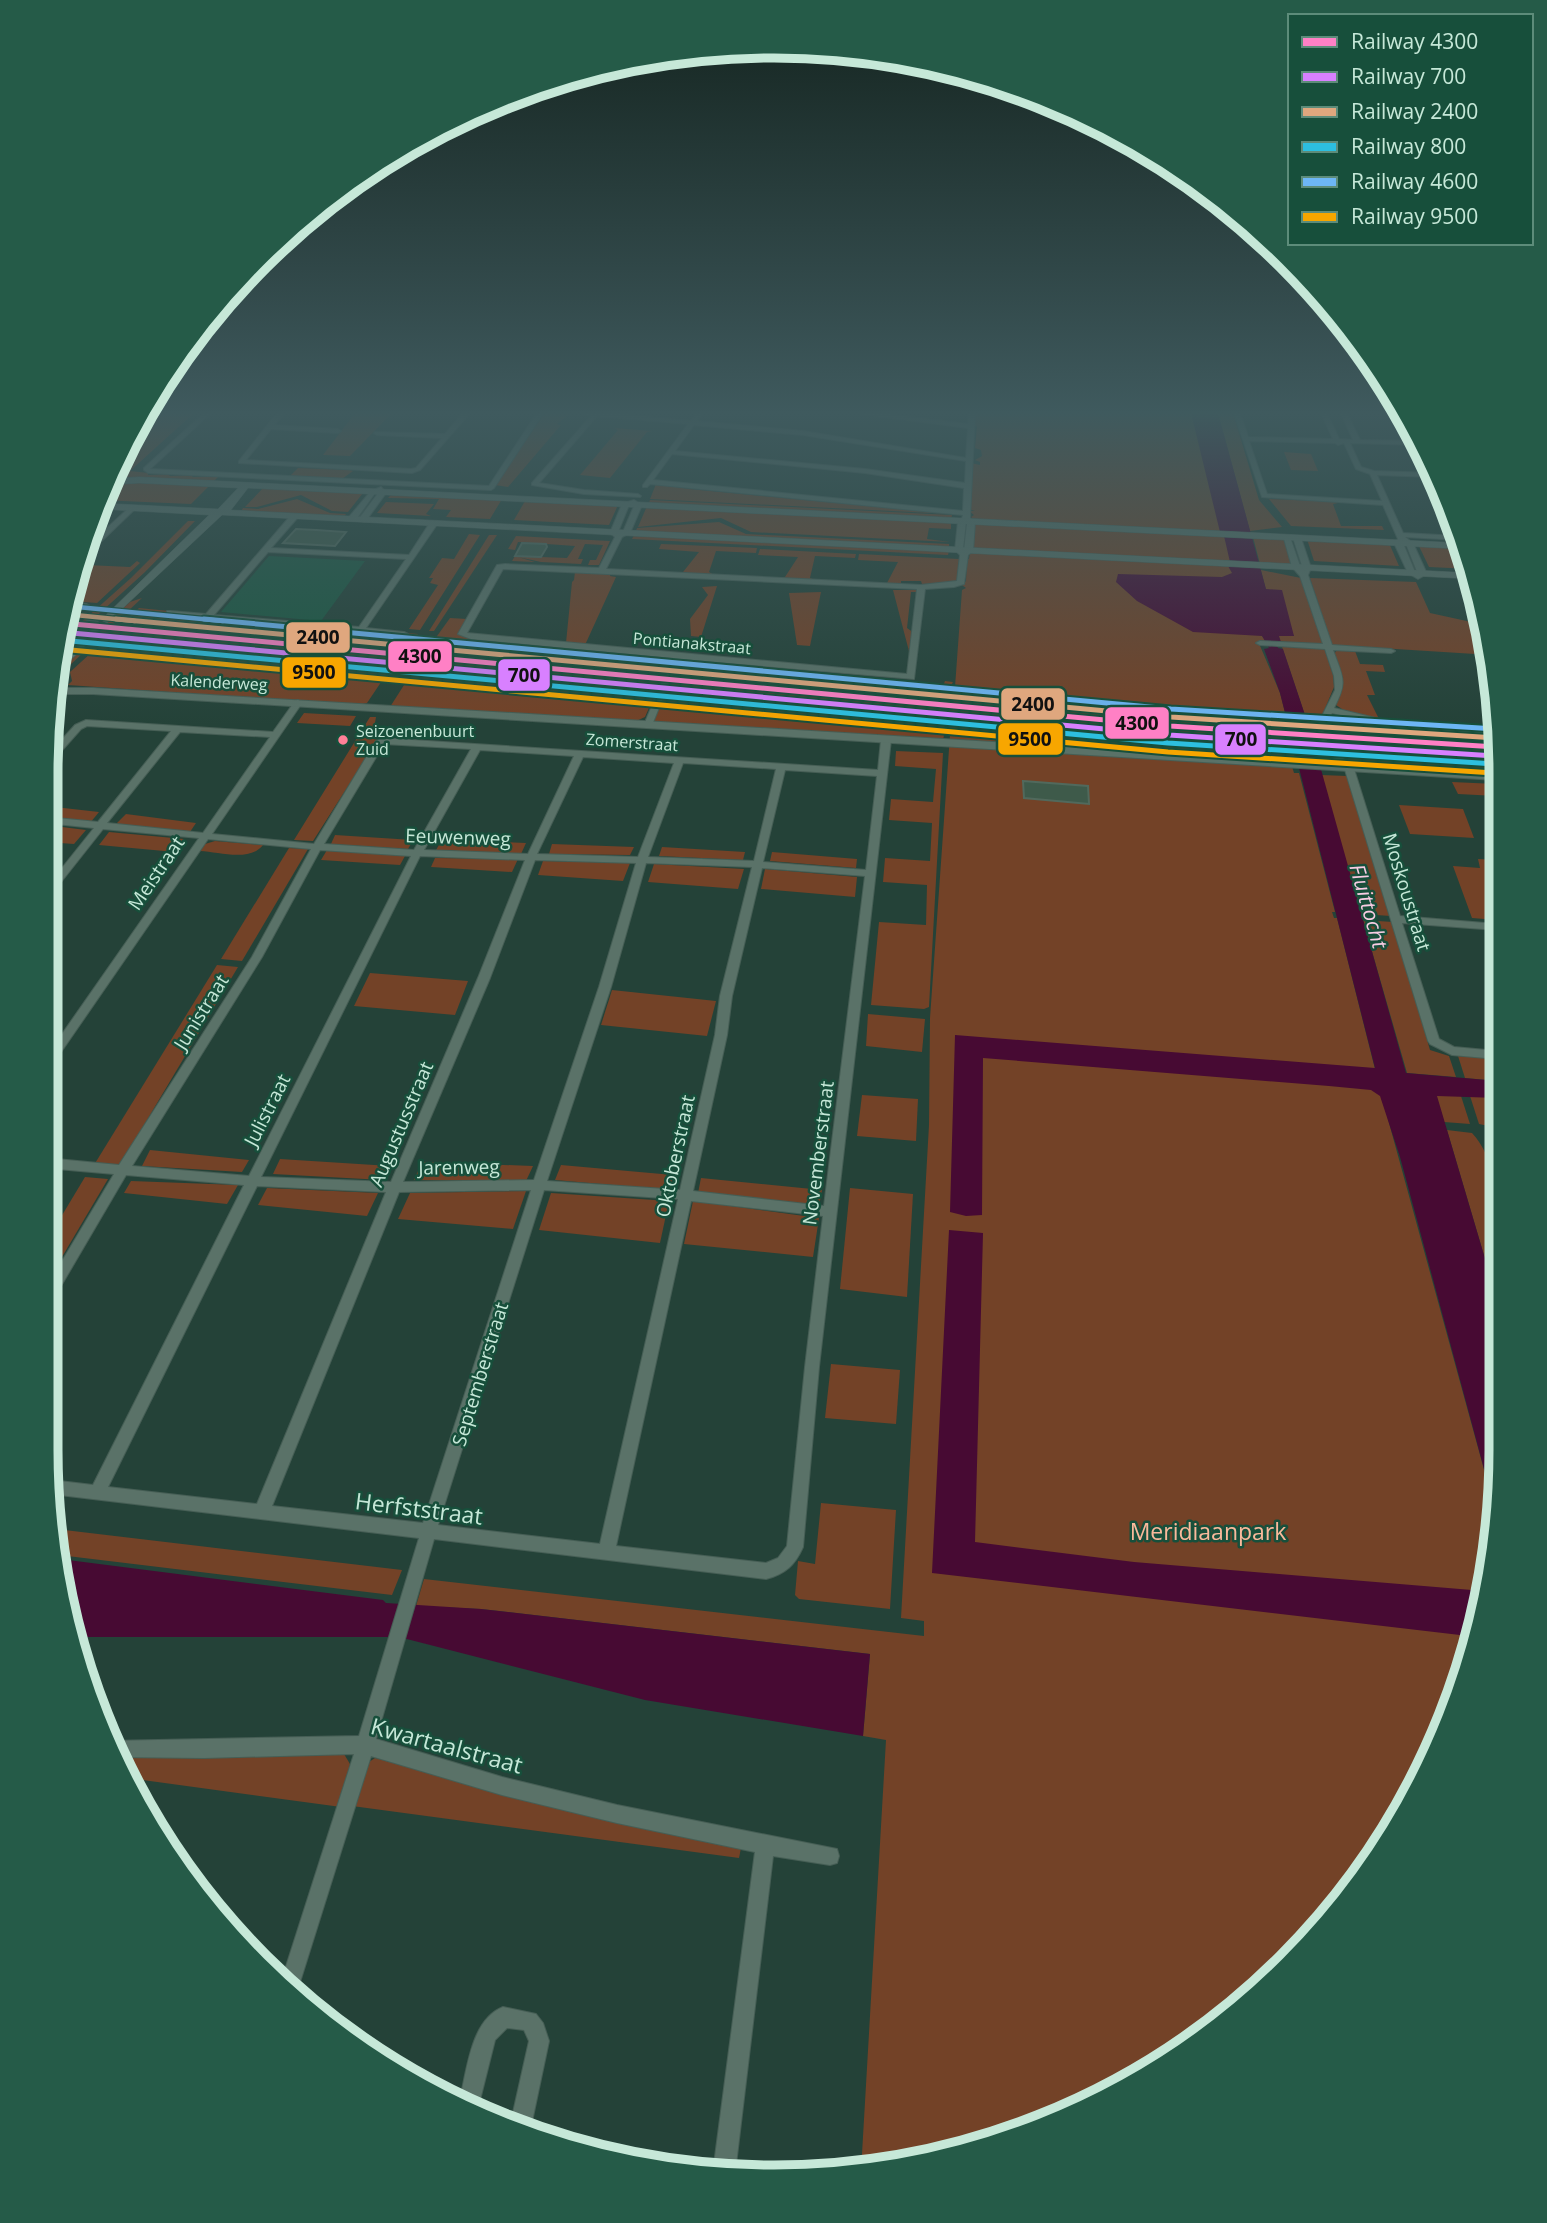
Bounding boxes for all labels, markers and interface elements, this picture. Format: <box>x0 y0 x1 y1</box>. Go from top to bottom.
legend <box>1288 14 1533 245</box>
text: Railway 4300 <box>1351 27 1478 55</box>
text: Railway 700 <box>1351 62 1466 90</box>
text: Railway 2400 <box>1351 97 1478 125</box>
text: Railway 800 <box>1351 132 1466 160</box>
text: Railway 4600 <box>1351 167 1478 195</box>
text: Railway 9500 <box>1351 202 1478 230</box>
line badge: 2400 <box>285 621 351 654</box>
text: 2400 <box>296 624 340 650</box>
street label: Pontianakstraat <box>632 627 752 659</box>
line badge: 4300 <box>387 640 453 673</box>
text: 4300 <box>398 643 442 669</box>
line badge: 9500 <box>281 656 347 689</box>
line badge: 700 <box>497 658 551 692</box>
text: 9500 <box>292 659 336 685</box>
text: 700 <box>508 662 540 688</box>
street label: Kalenderweg <box>170 668 268 696</box>
line badge: 2400 <box>1000 687 1066 721</box>
text: 2400 <box>1011 691 1055 717</box>
line badge: 4300 <box>1104 706 1170 740</box>
text: 4300 <box>1115 710 1159 736</box>
place label: Seizoenenbuurt Zuid <box>356 720 474 760</box>
line badge: 9500 <box>997 722 1064 756</box>
line badge: 700 <box>1214 723 1267 756</box>
text: 9500 <box>1008 726 1052 752</box>
text: 700 <box>1225 726 1257 752</box>
street label: Zomerstraat <box>585 728 679 756</box>
marker: Seizoenenbuurt Zuid <box>336 733 350 747</box>
street label: Eeuwenweg <box>405 822 511 852</box>
street label: Moskoustraat <box>1377 830 1437 954</box>
street label: Meistraat <box>122 831 190 915</box>
water label: Fluittocht <box>1344 860 1395 953</box>
street label: Junistraat <box>166 969 235 1056</box>
street label: Augustusstraat <box>363 1057 439 1191</box>
street label: Julistraat <box>237 1069 296 1152</box>
street label: Novemberstraat <box>796 1079 840 1227</box>
street label: Oktoberstraat <box>649 1092 701 1220</box>
street label: Jarenweg <box>416 1153 500 1181</box>
street label: Septemberstraat <box>446 1299 514 1449</box>
street label: Herfststraat <box>353 1484 485 1532</box>
park label: Meridiaanpark <box>1130 1515 1286 1547</box>
street label: Kwartaalstraat <box>368 1709 526 1781</box>

